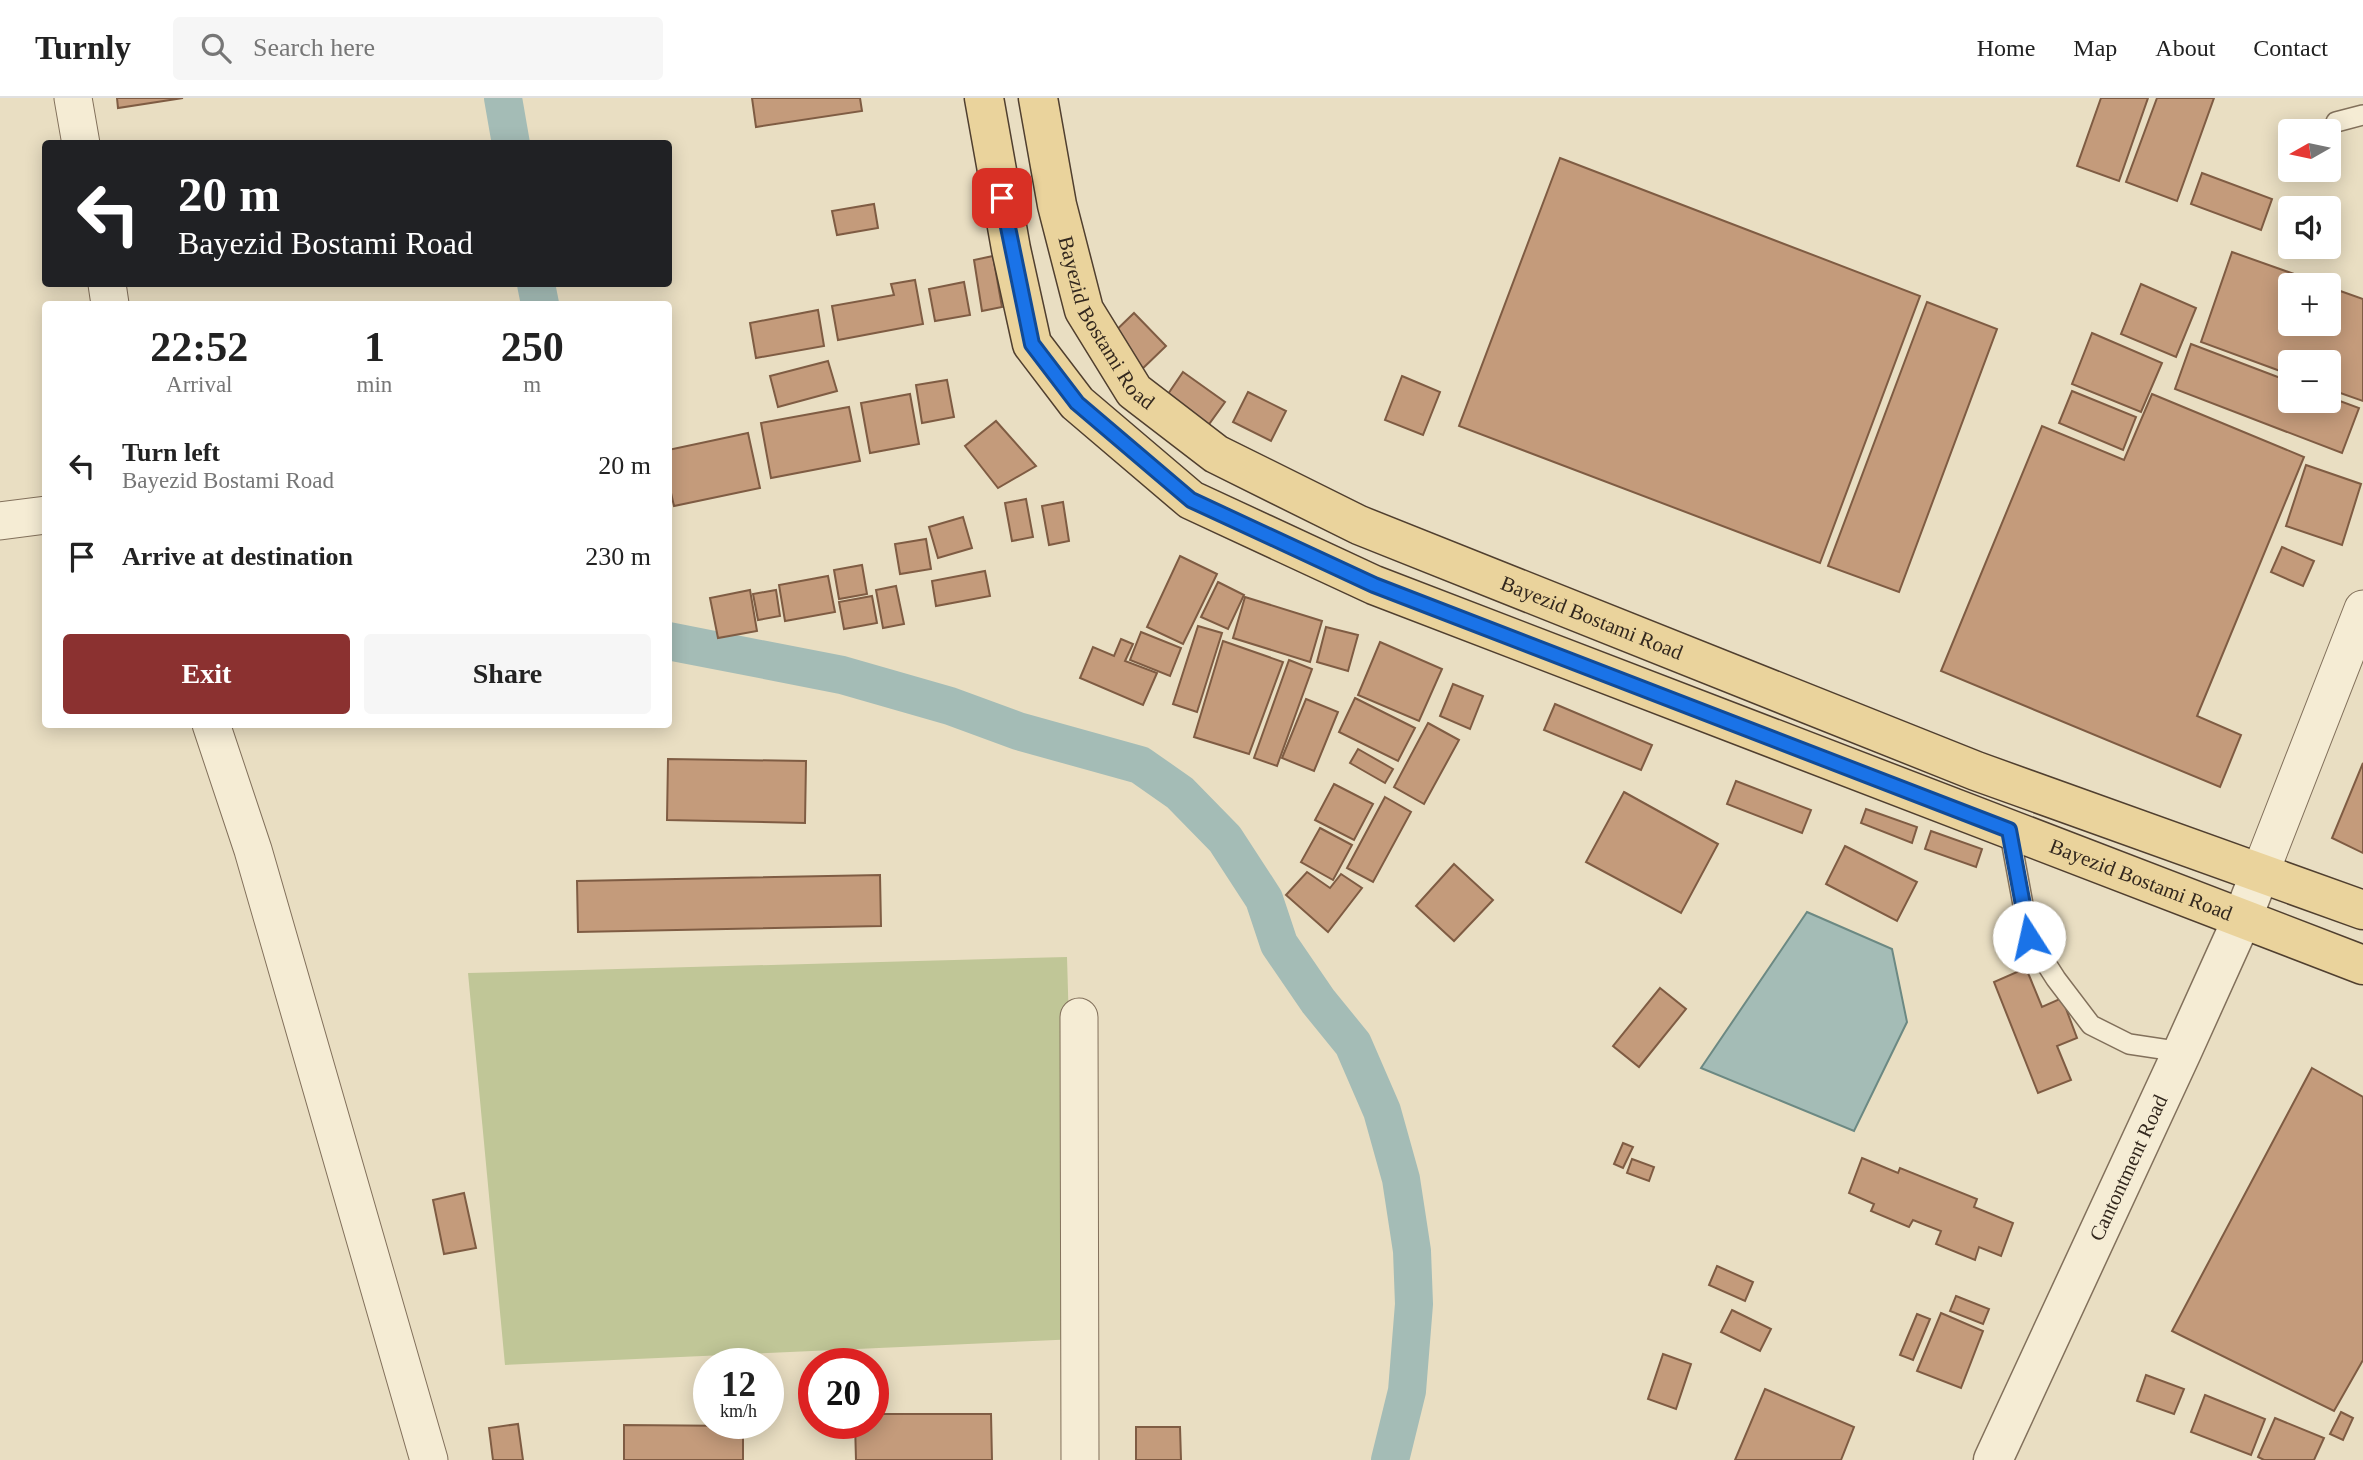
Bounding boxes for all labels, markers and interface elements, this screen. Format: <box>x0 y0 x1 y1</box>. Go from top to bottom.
search box <box>173 17 663 80</box>
icon: search <box>197 29 235 67</box>
text: Turnly <box>35 30 131 66</box>
text: Search here <box>253 33 375 62</box>
text: Home <box>1977 35 2035 61</box>
text: Map <box>2073 35 2117 61</box>
text: About <box>2155 35 2215 61</box>
text: Contact <box>2253 35 2328 61</box>
north arrow <box>2278 119 2342 182</box>
map controls <box>2278 119 2341 413</box>
text: 20 m <box>178 167 280 222</box>
icon: left <box>63 168 154 259</box>
pin <box>972 168 1032 228</box>
icon: arrive <box>983 179 1021 217</box>
button: sound <box>2278 196 2341 259</box>
text: Bayezid Bostami Road <box>178 225 473 261</box>
street label: Bayezid Bostami Road <box>1053 233 1160 415</box>
button: + <box>2278 273 2341 336</box>
text: 22:52 <box>150 324 248 370</box>
text: 1 <box>364 324 385 370</box>
text: 250 <box>501 324 564 370</box>
button: − <box>2278 350 2341 413</box>
text: Arrival <box>166 372 233 397</box>
text: min <box>357 372 392 397</box>
text: m <box>523 372 541 397</box>
text: Turn left <box>122 438 220 467</box>
icon: left <box>63 447 101 485</box>
text: 20 m <box>598 451 651 480</box>
text: Bayezid Bostami Road <box>122 468 334 493</box>
icon: arrive <box>63 538 101 576</box>
text: Arrive at destination <box>122 542 353 571</box>
text: 230 m <box>585 542 651 571</box>
street label: Bayezid Bostami Road <box>1497 571 1687 665</box>
button: Exit <box>63 634 350 714</box>
button: Share <box>364 634 651 714</box>
street label: Bayezid Bostami Road <box>2046 834 2236 926</box>
position arrow <box>1992 900 2066 974</box>
street label: Cantontment Road <box>2084 1091 2173 1245</box>
speed limit sign: 20 <box>798 1348 889 1439</box>
text: 12 <box>721 1365 756 1404</box>
text: km/h <box>720 1401 757 1421</box>

